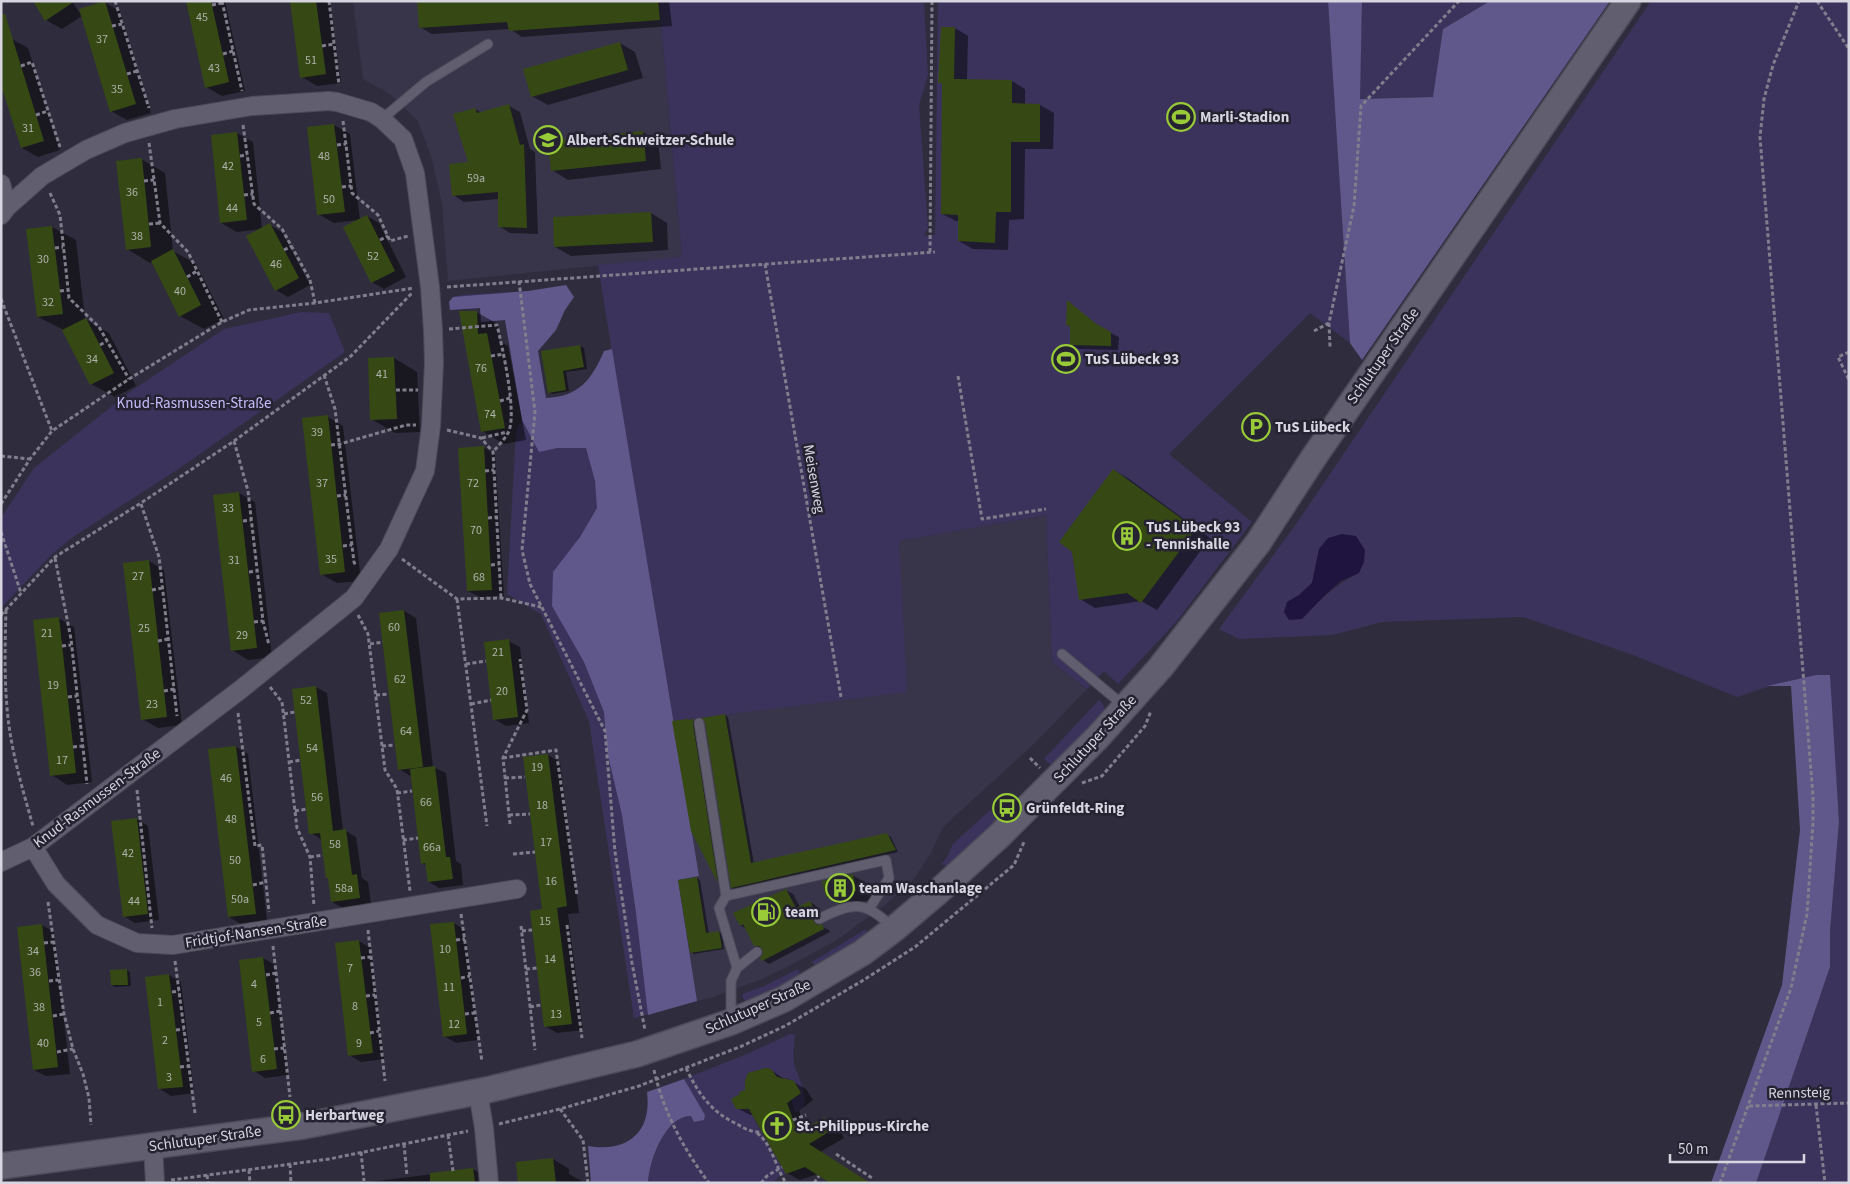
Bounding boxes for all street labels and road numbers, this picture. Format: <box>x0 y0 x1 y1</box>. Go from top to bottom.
street label: Schlutuper Straße <box>1342 304 1424 408</box>
street label: Meisenweg <box>798 443 830 516</box>
street label: Schlutuper Straße <box>1049 690 1141 788</box>
street label: Knud-Rasmussen-Straße <box>29 743 165 853</box>
street label: Fridtjof-Nansen-Straße <box>184 910 328 954</box>
street label: Schlutuper Straße <box>702 974 814 1040</box>
street label: Rennsteig <box>1768 1082 1831 1104</box>
street label: Schlutuper Straße <box>147 1121 263 1157</box>

